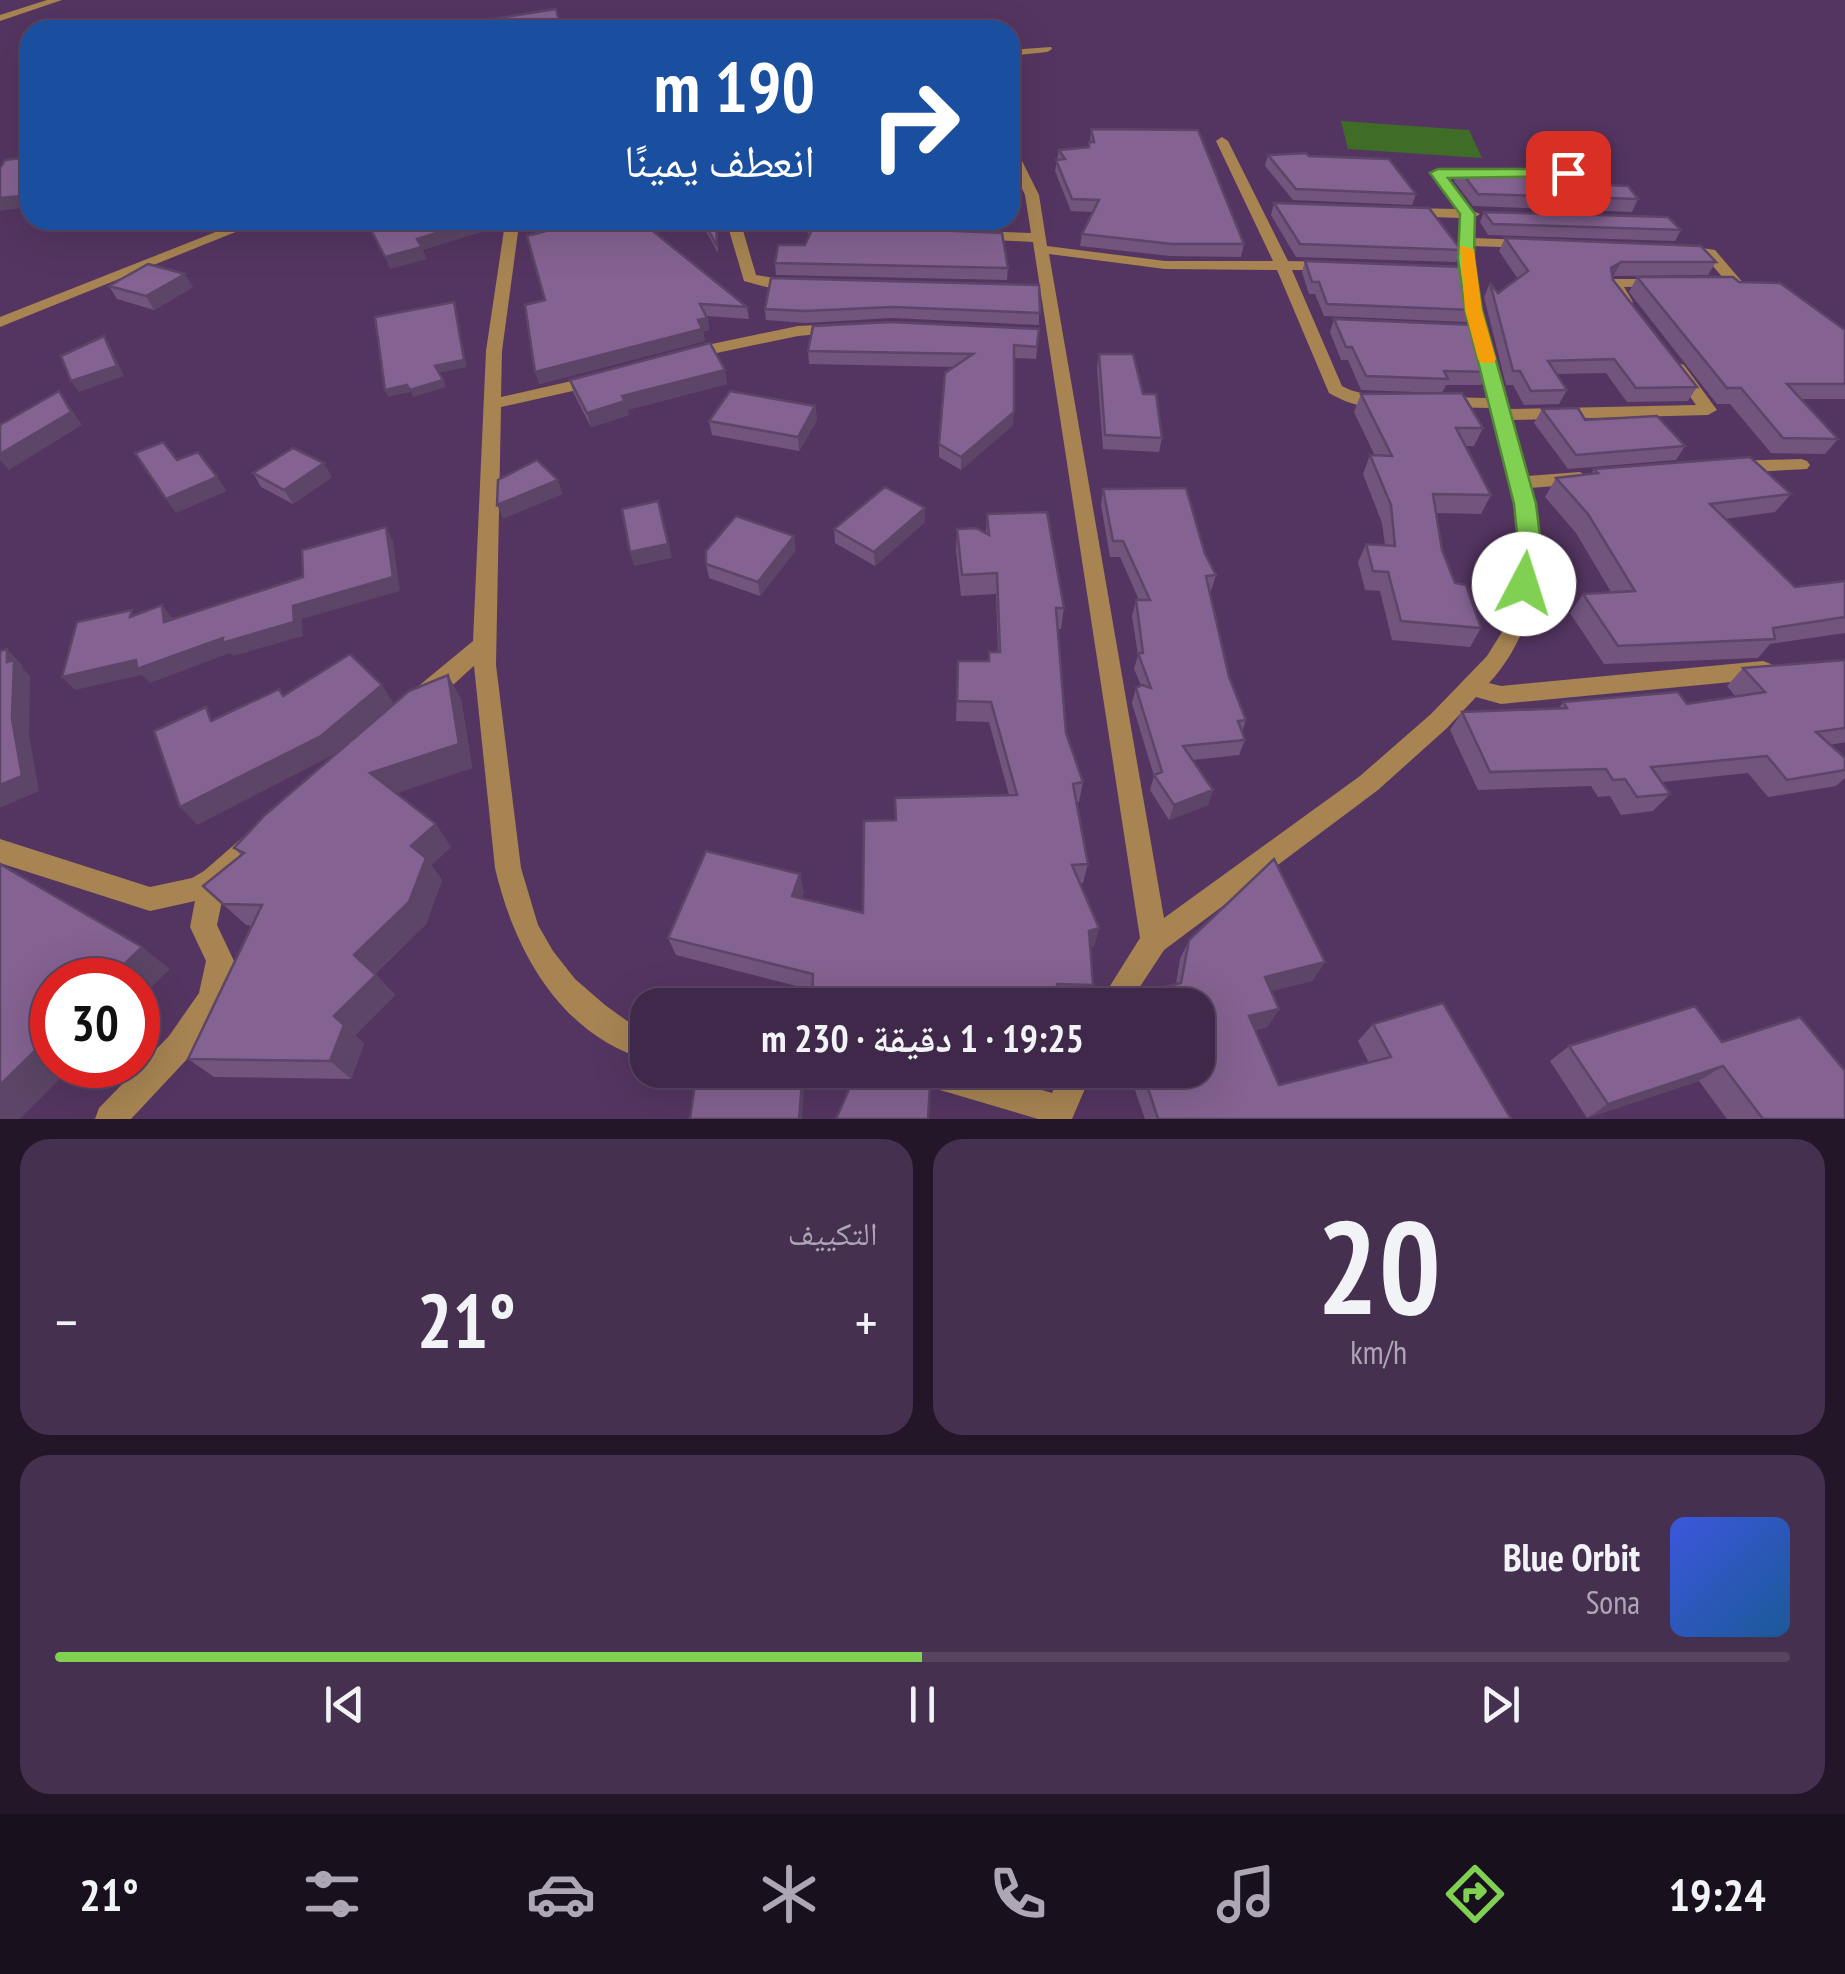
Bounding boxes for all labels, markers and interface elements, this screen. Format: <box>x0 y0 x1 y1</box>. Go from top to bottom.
text: 190 m <box>654 41 815 131</box>
icon: right <box>850 60 980 190</box>
text: انعطف يمينًا <box>624 131 815 189</box>
pin <box>1526 131 1611 216</box>
icon: arrive <box>1541 146 1596 201</box>
position arrow <box>1472 532 1576 636</box>
speed limit sign: 30 <box>30 958 160 1088</box>
text: 19:25 · 1 دقيقة · 230 m <box>761 1013 1084 1062</box>
text: 20 <box>1317 1182 1441 1350</box>
text: التكييف <box>788 1212 878 1254</box>
text: 21° <box>417 1272 516 1369</box>
text: − <box>55 1286 78 1357</box>
text: + <box>855 1286 877 1357</box>
text: km/h <box>1350 1331 1407 1373</box>
text: Blue Orbit <box>1503 1532 1640 1581</box>
text: Sona <box>1586 1581 1640 1623</box>
icon: previous <box>317 1677 372 1732</box>
icon: pause <box>895 1677 950 1732</box>
icon: next <box>1473 1677 1528 1732</box>
icon: filters <box>297 1859 367 1929</box>
icon: car <box>526 1859 596 1929</box>
icon: climate <box>754 1859 824 1929</box>
icon: phone <box>983 1859 1053 1929</box>
icon: music <box>1211 1859 1281 1929</box>
icon: directions <box>1440 1859 1510 1929</box>
text: 21° <box>79 1865 139 1923</box>
text: 19:24 <box>1668 1865 1766 1923</box>

